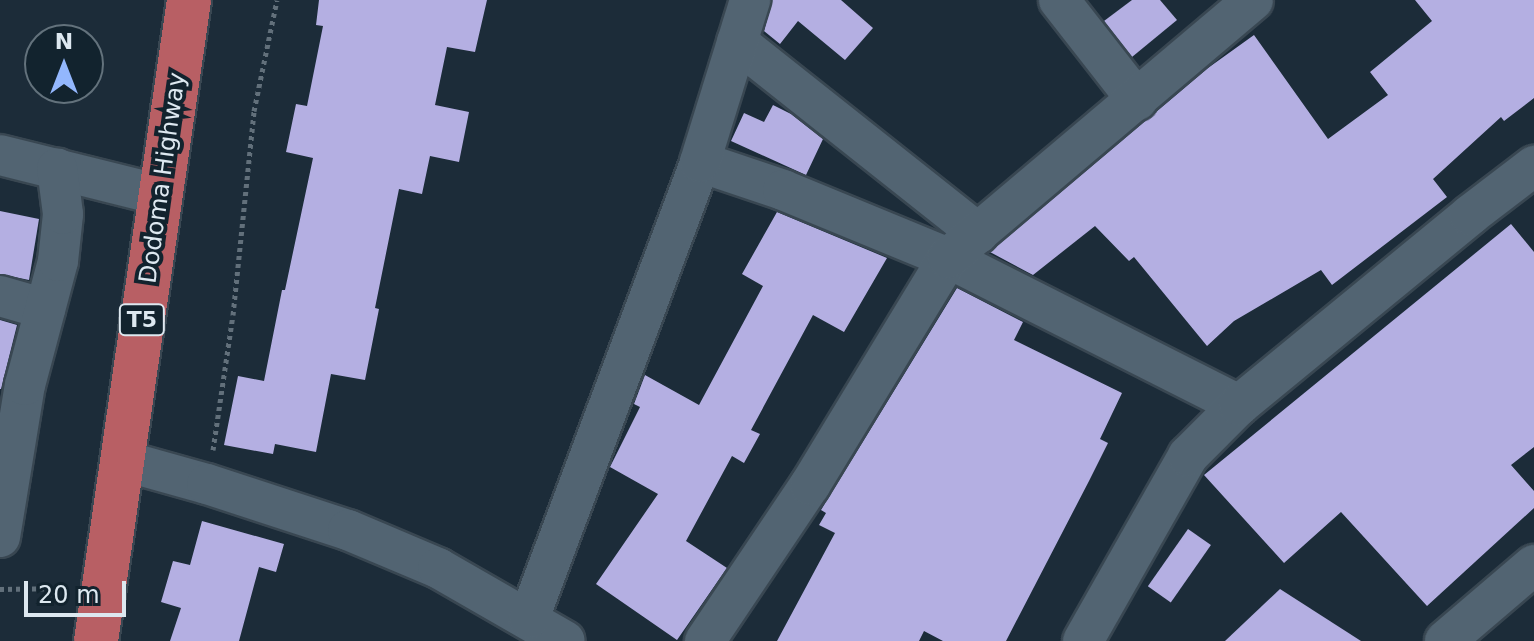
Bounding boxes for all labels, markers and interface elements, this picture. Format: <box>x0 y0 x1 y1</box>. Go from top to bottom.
north arrow <box>24 24 104 104</box>
text: N <box>55 29 73 54</box>
street label: Dodoma Highway <box>134 71 192 285</box>
road number: T5 <box>118 302 166 338</box>
scale bar <box>28 565 130 615</box>
text: 20 m <box>38 581 100 609</box>

